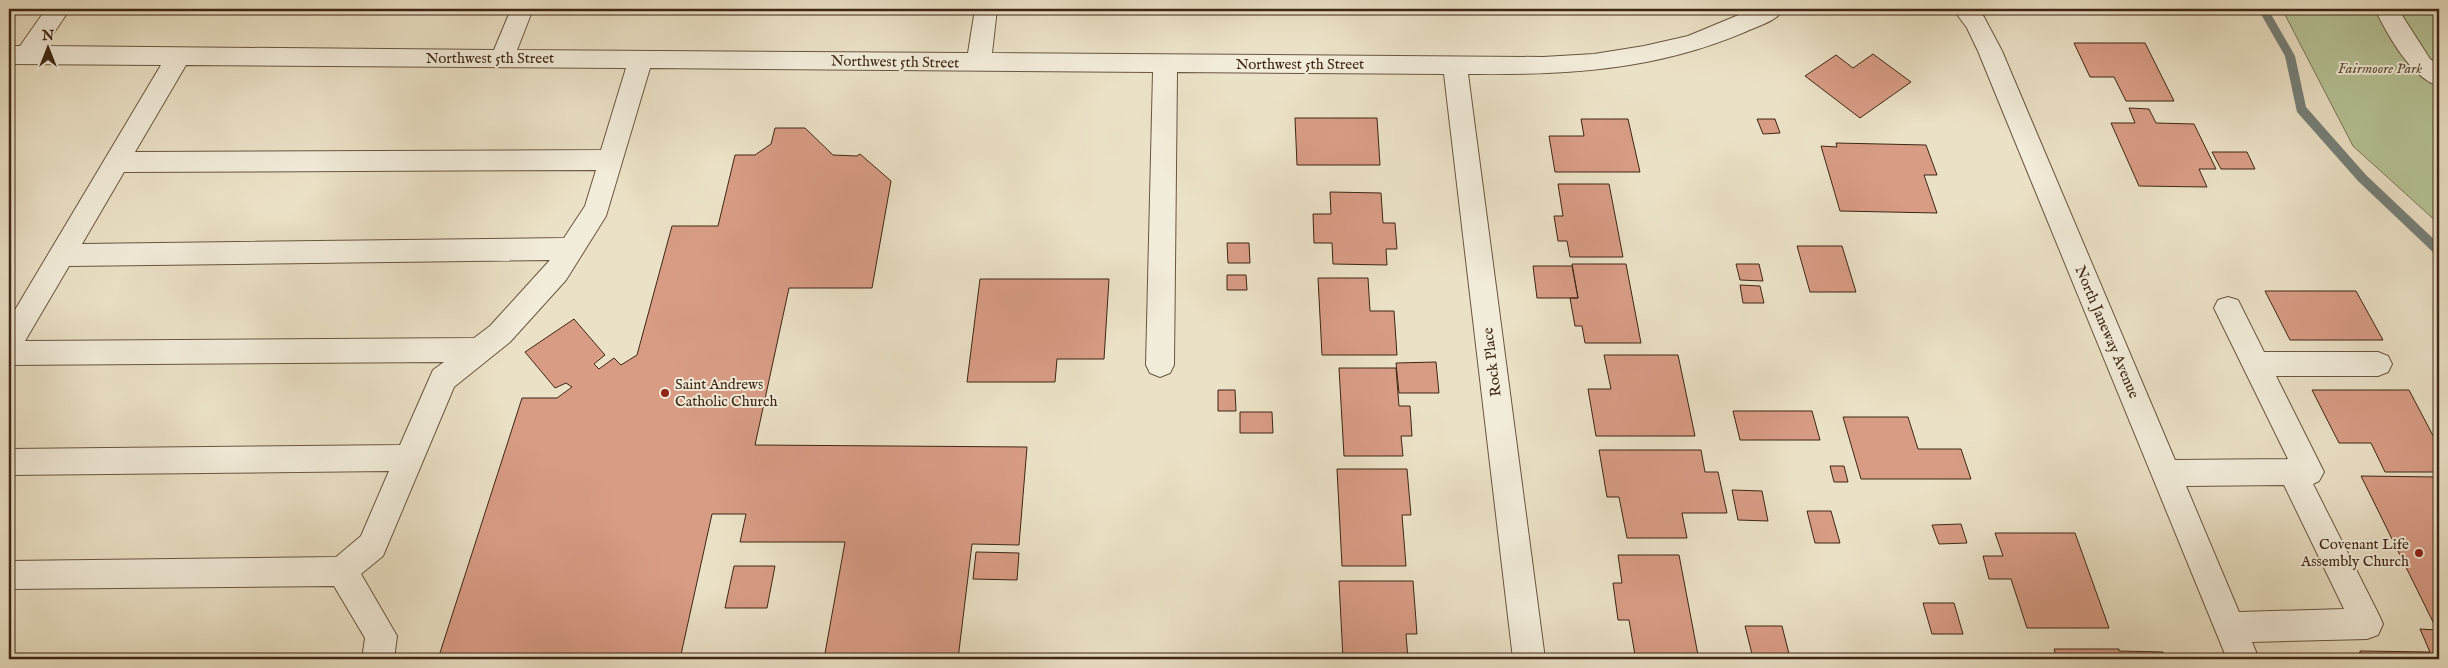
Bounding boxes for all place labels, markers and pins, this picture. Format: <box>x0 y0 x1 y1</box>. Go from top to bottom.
place label: Saint Andrews Catholic Church <box>675 375 777 411</box>
marker: Saint Andrews Catholic Church <box>659 387 671 399</box>
place label: Covenant Life Assembly Church <box>2300 535 2409 571</box>
marker: Covenant Life Assembly Church <box>2413 547 2425 559</box>

